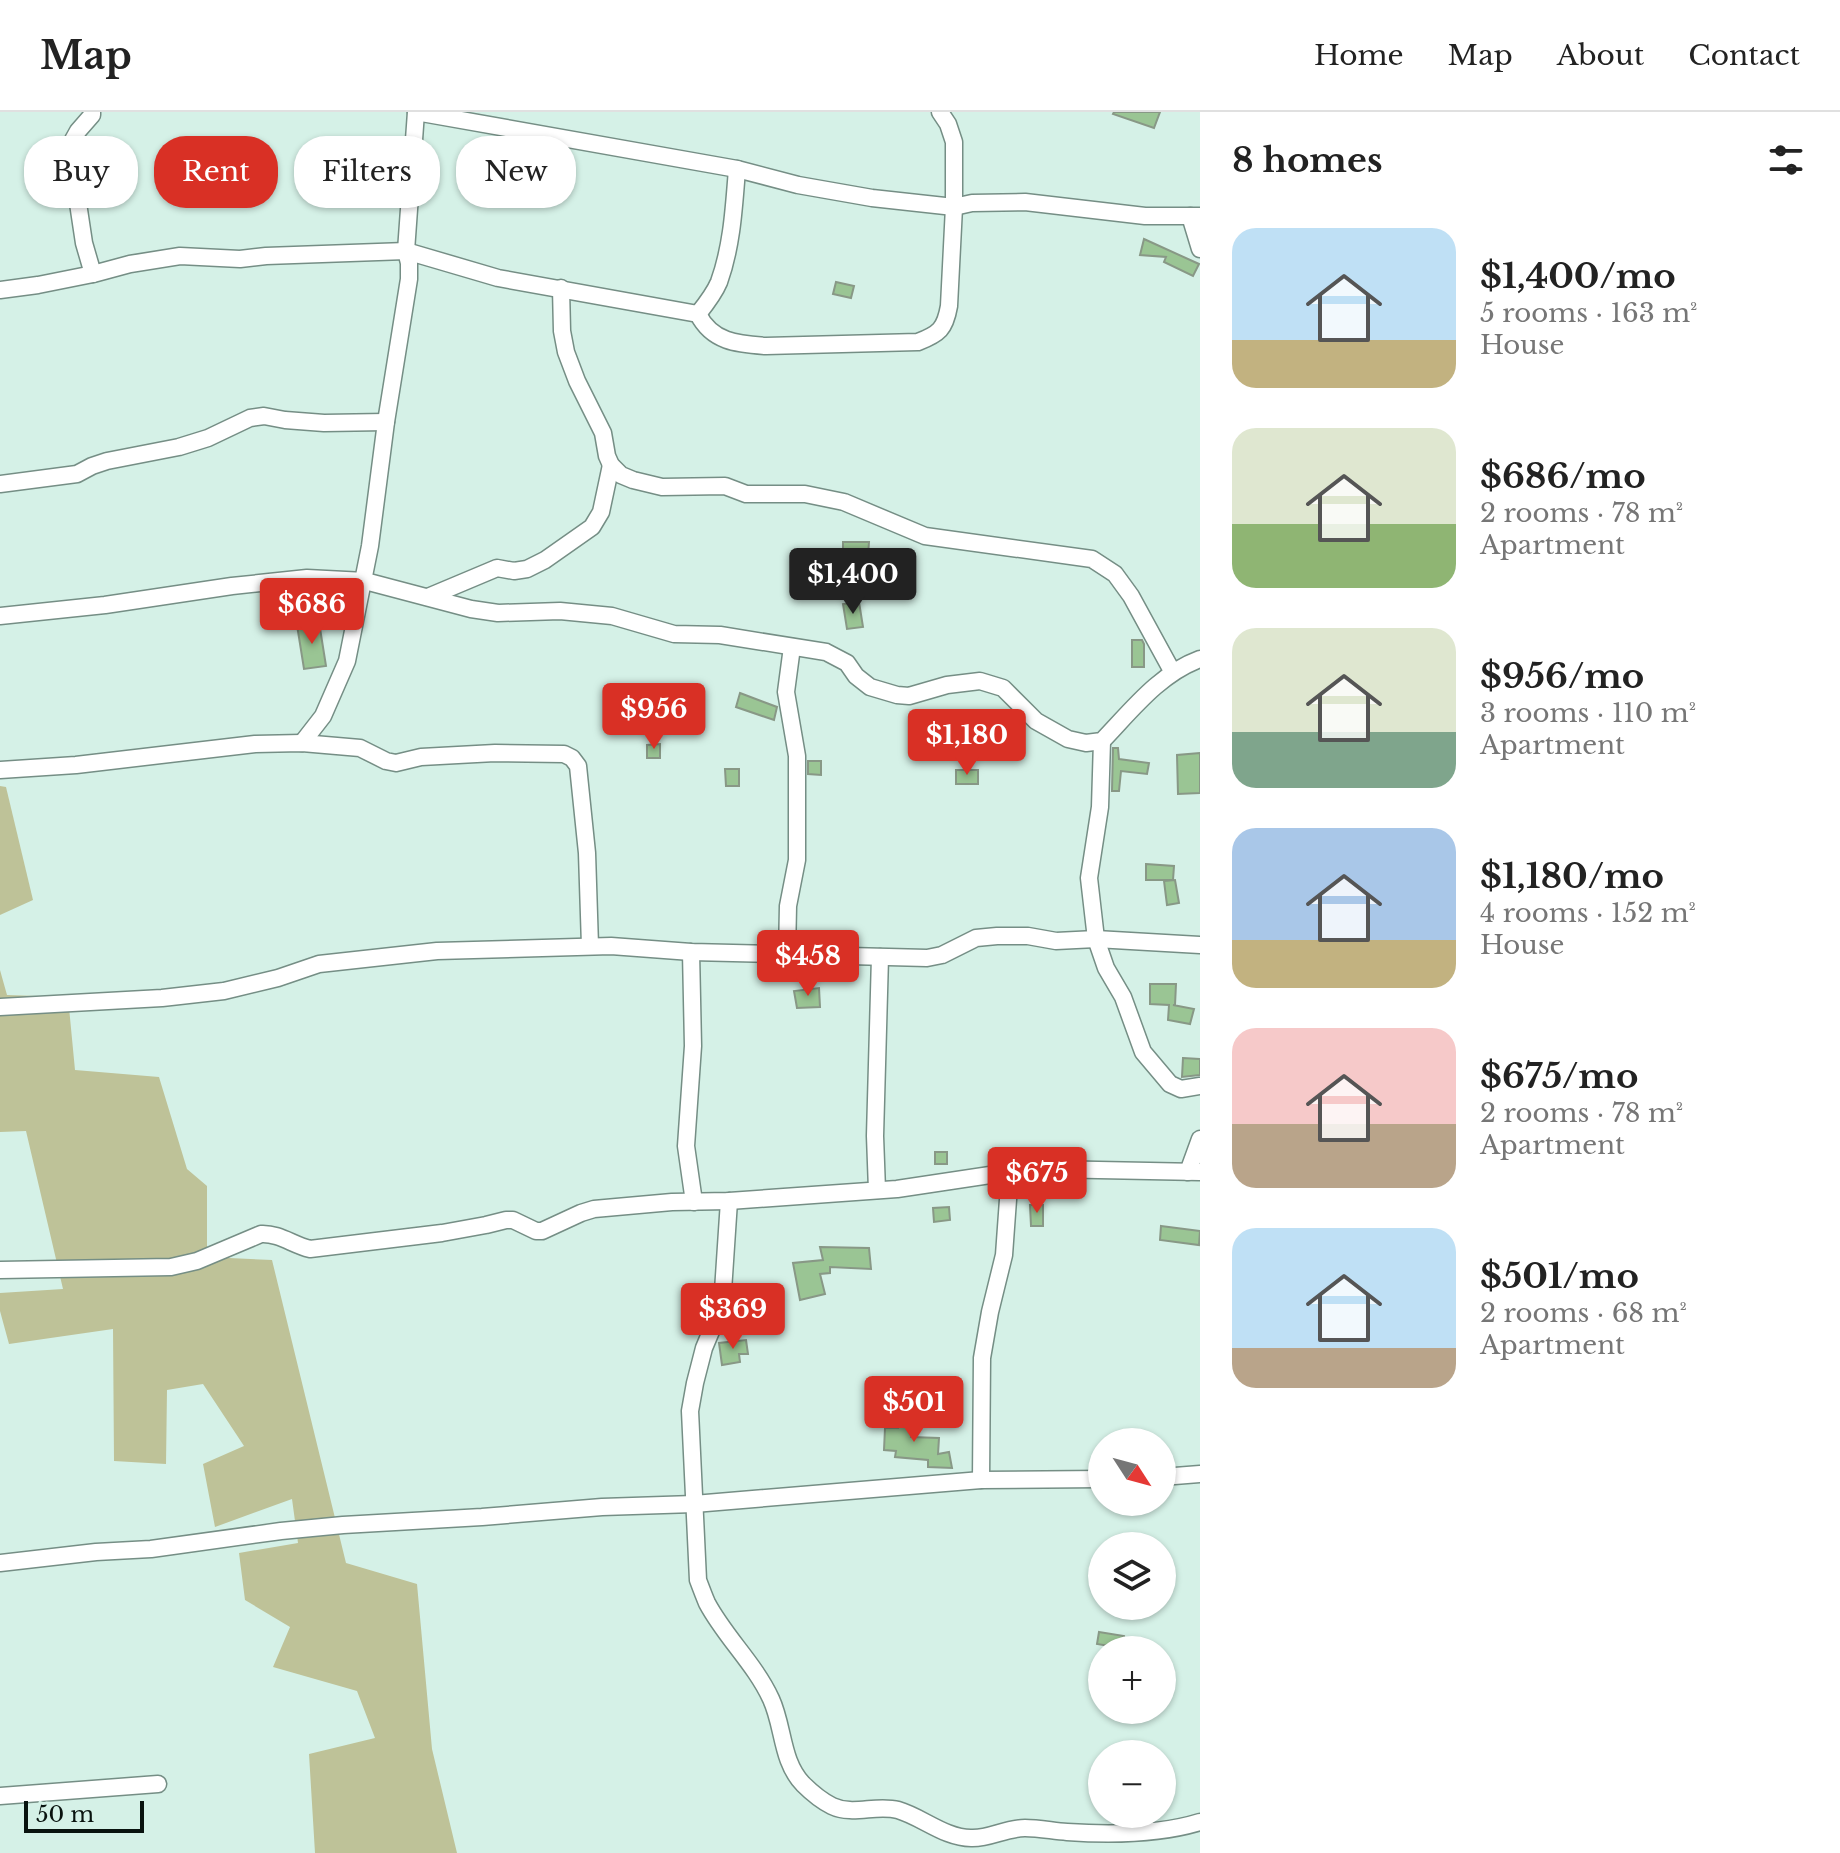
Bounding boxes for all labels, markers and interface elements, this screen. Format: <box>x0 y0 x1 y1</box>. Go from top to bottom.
text: Map <box>40 32 132 79</box>
text: Home <box>1314 38 1404 73</box>
text: Map <box>1448 38 1513 73</box>
text: About <box>1557 38 1644 73</box>
text: Contact <box>1688 38 1800 73</box>
chip: Buy <box>24 136 138 208</box>
chip: Rent <box>154 136 278 208</box>
chip: Filters <box>294 136 440 208</box>
chip: New <box>456 136 576 208</box>
icon: filters <box>1764 138 1808 182</box>
text: 8 homes <box>1232 139 1383 181</box>
text: $1,400/mo <box>1480 255 1676 297</box>
icon: home <box>1296 260 1392 356</box>
text: 5 rooms · 163 m² <box>1480 297 1698 329</box>
text: House <box>1480 329 1564 361</box>
text: $686/mo <box>1480 455 1646 497</box>
icon: home <box>1296 460 1392 556</box>
text: 2 rooms · 78 m² <box>1480 497 1683 529</box>
text: Apartment <box>1480 529 1625 561</box>
pin: $1,400 <box>788 548 918 616</box>
text: $1,400 <box>807 558 899 590</box>
pin: $686 <box>265 578 359 646</box>
text: $686 <box>278 588 346 620</box>
text: $956/mo <box>1480 655 1644 697</box>
icon: home <box>1296 660 1392 756</box>
pin: $956 <box>607 683 701 751</box>
text: $956 <box>620 693 688 725</box>
text: 3 rooms · 110 m² <box>1480 697 1696 729</box>
pin: $1,180 <box>902 709 1032 777</box>
text: $1,180 <box>926 719 1008 751</box>
text: Apartment <box>1480 729 1625 761</box>
text: $1,180/mo <box>1480 855 1664 897</box>
icon: home <box>1296 860 1392 956</box>
text: 4 rooms · 152 m² <box>1480 897 1696 929</box>
text: House <box>1480 929 1564 961</box>
pin: $458 <box>761 930 855 998</box>
text: $458 <box>775 940 841 972</box>
text: $675/mo <box>1480 1055 1638 1097</box>
icon: home <box>1296 1060 1392 1156</box>
text: 2 rooms · 78 m² <box>1480 1097 1683 1129</box>
text: Apartment <box>1480 1129 1625 1161</box>
pin: $675 <box>990 1147 1084 1215</box>
text: $675 <box>1006 1157 1068 1189</box>
text: $501/mo <box>1480 1255 1639 1297</box>
icon: home <box>1296 1260 1392 1356</box>
pin: $369 <box>686 1283 780 1351</box>
text: $369 <box>699 1293 767 1325</box>
text: 2 rooms · 68 m² <box>1480 1297 1687 1329</box>
text: Apartment <box>1480 1329 1625 1361</box>
pin: $501 <box>867 1376 961 1444</box>
text: $501 <box>882 1386 946 1418</box>
north arrow <box>1088 1428 1176 1516</box>
map controls <box>1088 1428 1176 1828</box>
button: layers <box>1088 1532 1176 1620</box>
button: + <box>1088 1636 1176 1724</box>
button: − <box>1088 1740 1176 1828</box>
scale bar <box>24 1797 144 1833</box>
text: 50 m <box>36 1801 94 1828</box>

